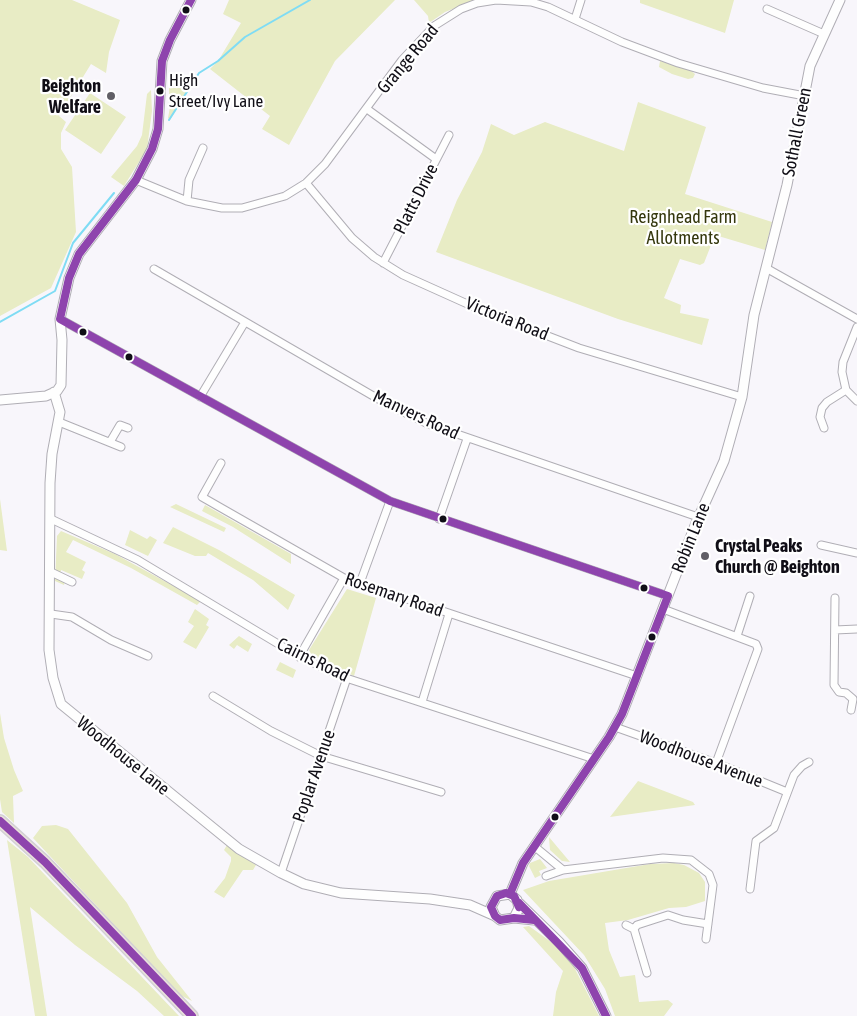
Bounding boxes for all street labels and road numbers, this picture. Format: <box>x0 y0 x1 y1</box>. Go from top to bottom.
street label: Grange Road <box>373 20 443 98</box>
street label: Sothall Green <box>778 86 816 178</box>
street label: Platts Drive <box>389 160 443 238</box>
street label: Victoria Road <box>462 293 552 345</box>
street label: Manvers Road <box>369 386 463 444</box>
street label: Robin Lane <box>667 500 715 576</box>
street label: Rosemary Road <box>342 568 446 622</box>
street label: Cairns Road <box>273 633 353 687</box>
street label: Woodhouse Lane <box>72 712 174 800</box>
street label: Woodhouse Avenue <box>636 726 766 792</box>
street label: Poplar Avenue <box>288 727 340 825</box>

